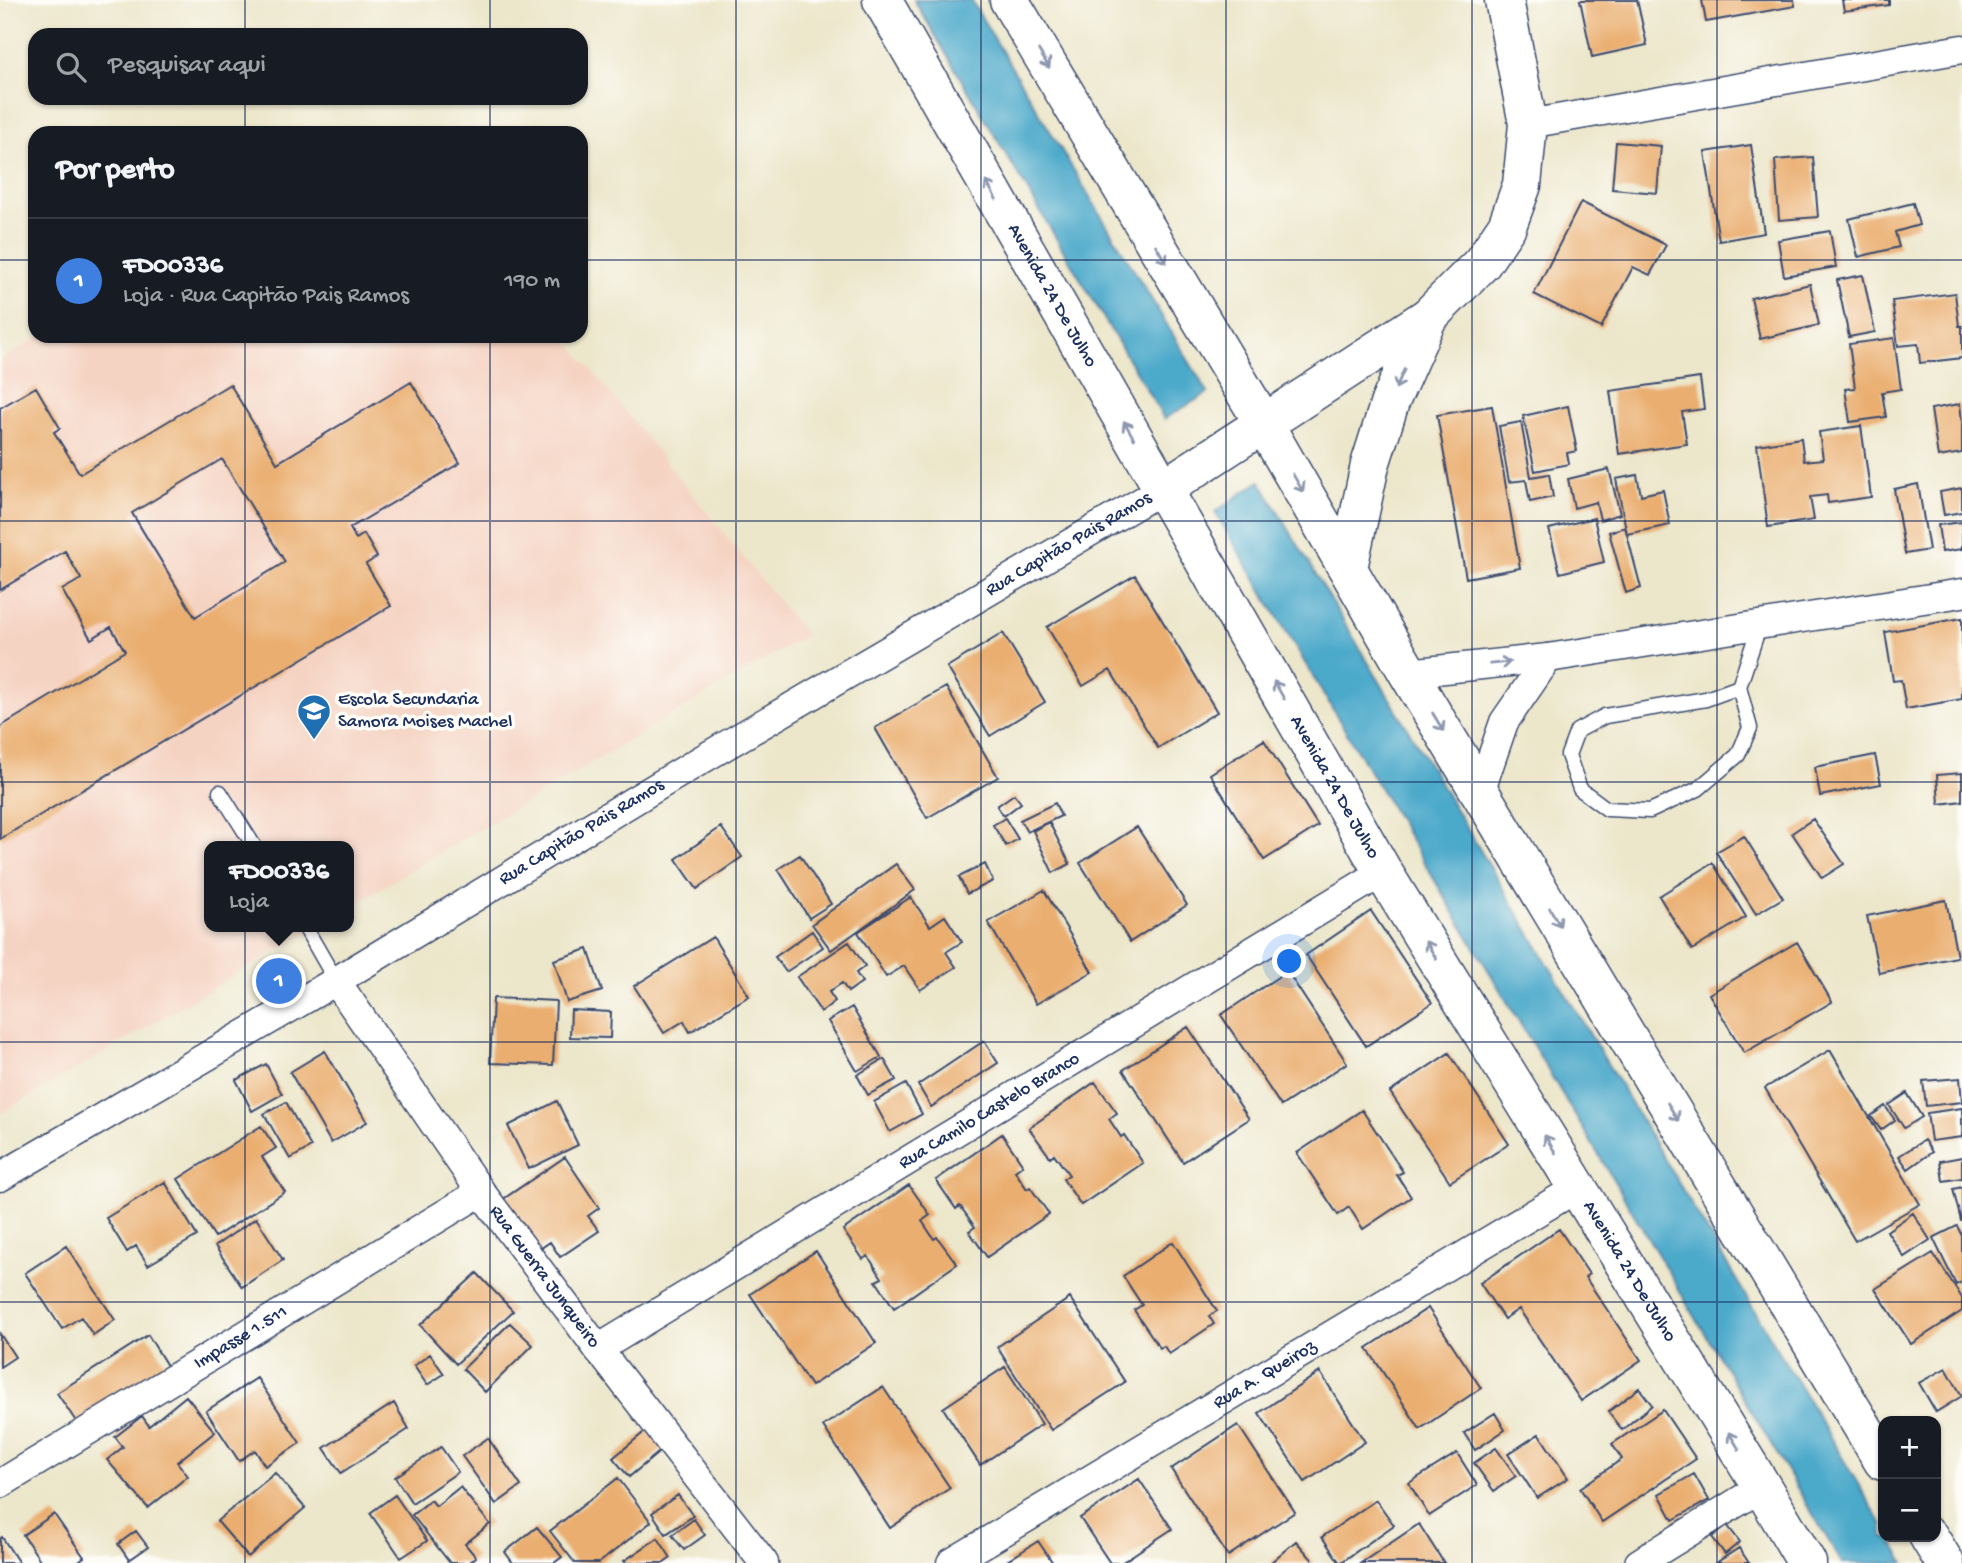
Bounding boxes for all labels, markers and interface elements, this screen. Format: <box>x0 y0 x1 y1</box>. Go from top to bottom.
search box <box>28 28 588 105</box>
icon: search <box>52 48 90 86</box>
one-way arrow <box>1037 48 1051 68</box>
text: Pesquisar aqui <box>108 51 266 82</box>
text: Por perto <box>56 154 175 189</box>
one-way arrow <box>984 180 997 201</box>
street label: Avenida 24 De Julho <box>1002 220 1102 372</box>
one-way arrow <box>1154 243 1168 263</box>
text: FD00336 <box>123 252 223 283</box>
text: 1 <box>74 268 84 295</box>
text: 190 m <box>504 268 560 295</box>
text: Loja · Rua Capitão Pais Ramos <box>123 283 409 310</box>
one-way arrow <box>1393 368 1406 389</box>
one-way arrow <box>1122 420 1136 440</box>
one-way arrow <box>1291 473 1305 493</box>
street label: Rua Capitão Pais Ramos <box>982 486 1157 602</box>
one-way arrow <box>1489 656 1511 669</box>
one-way arrow <box>1271 681 1285 701</box>
place label: Escola Secundaria Samora Moises Machel <box>338 689 512 734</box>
school or university icon: Escola Secundaria Samora Moises Machel <box>295 692 333 741</box>
one-way arrow <box>1431 711 1445 731</box>
street label: Avenida 24 De Julho <box>1284 712 1385 863</box>
street label: Rua Capitão Pais Ramos <box>495 773 669 891</box>
popup <box>204 841 354 932</box>
text: FD00336 <box>229 858 329 889</box>
text: Loja <box>229 889 269 916</box>
one-way arrow <box>1548 906 1562 926</box>
one-way arrow <box>1423 940 1437 960</box>
your location <box>1272 944 1306 978</box>
pin: 1 <box>256 955 302 1007</box>
street label: Rua Camilo Castelo Branco <box>895 1047 1084 1175</box>
one-way arrow <box>1666 1101 1680 1121</box>
one-way arrow <box>1543 1134 1557 1154</box>
street label: Avenida 24 De Julho <box>1577 1197 1681 1346</box>
street label: Rua Guerra Junqueiro <box>484 1201 605 1353</box>
street label: Impasse 1.511 <box>190 1300 292 1375</box>
street label: Rua A. Queiroz <box>1209 1335 1321 1415</box>
map controls <box>1878 1416 1941 1542</box>
button: + <box>1878 1416 1941 1479</box>
one-way arrow <box>1726 1432 1740 1452</box>
button: − <box>1878 1479 1941 1542</box>

